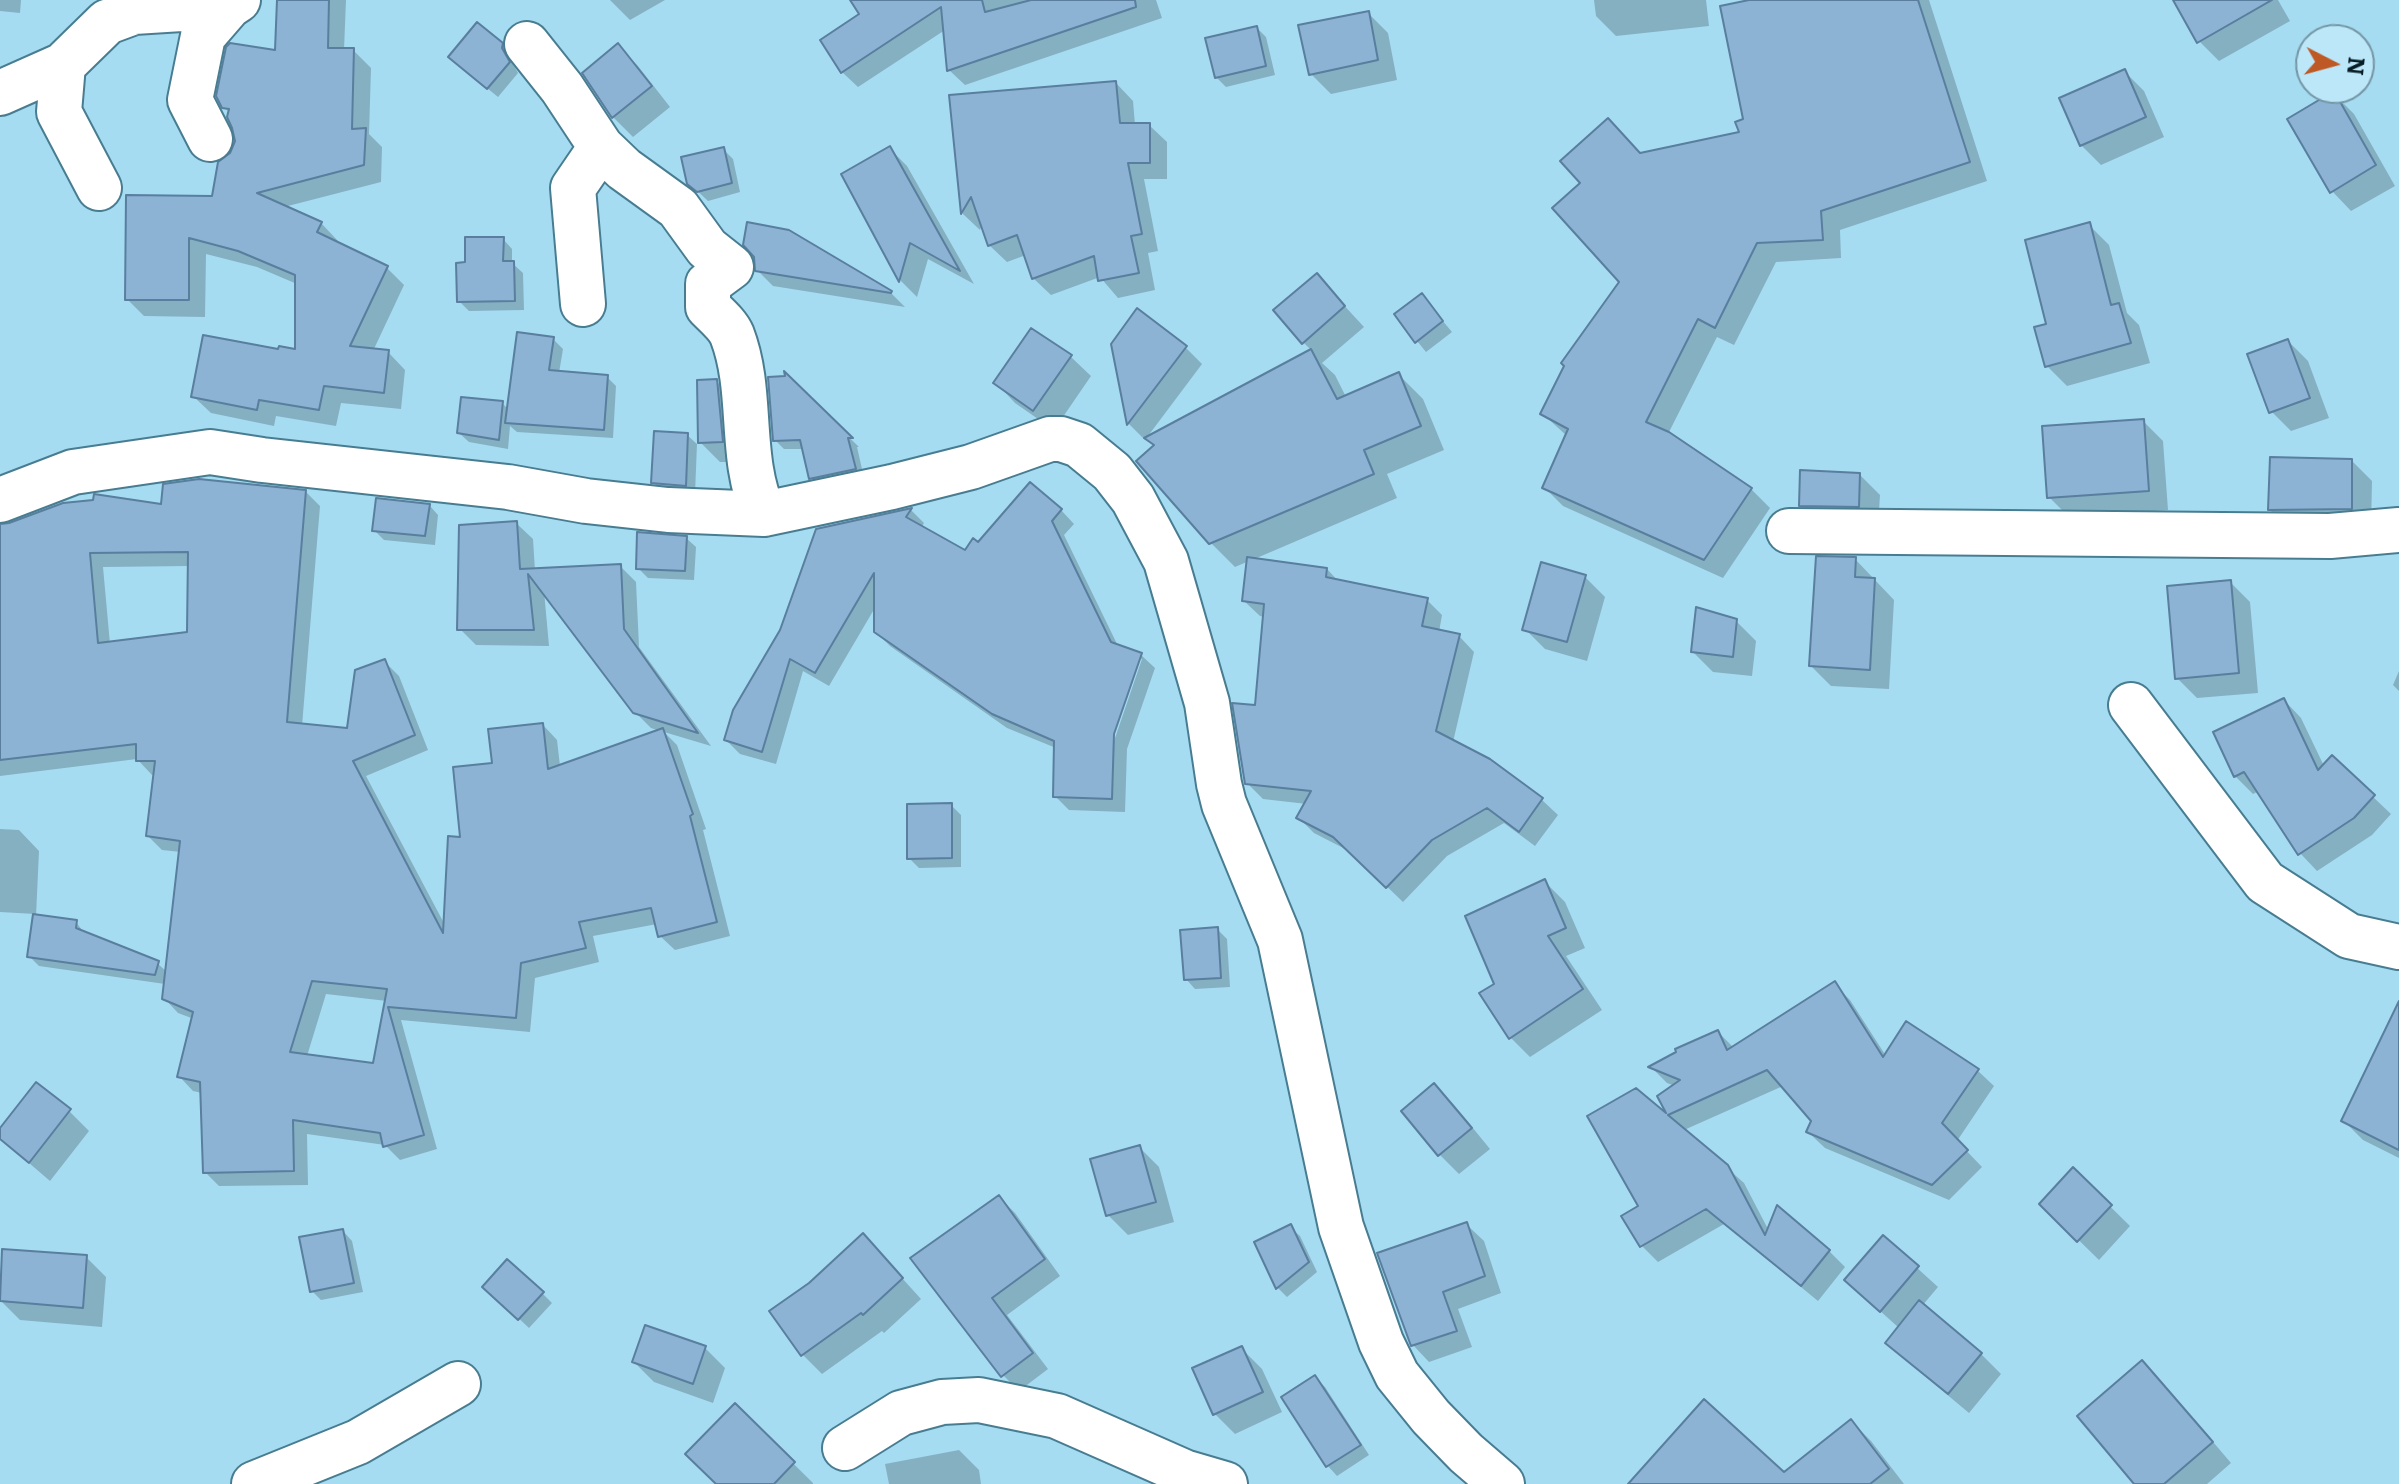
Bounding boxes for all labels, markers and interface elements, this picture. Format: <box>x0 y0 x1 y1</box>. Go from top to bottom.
north arrow <box>2295 24 2375 104</box>
text: N <box>2340 55 2375 77</box>

